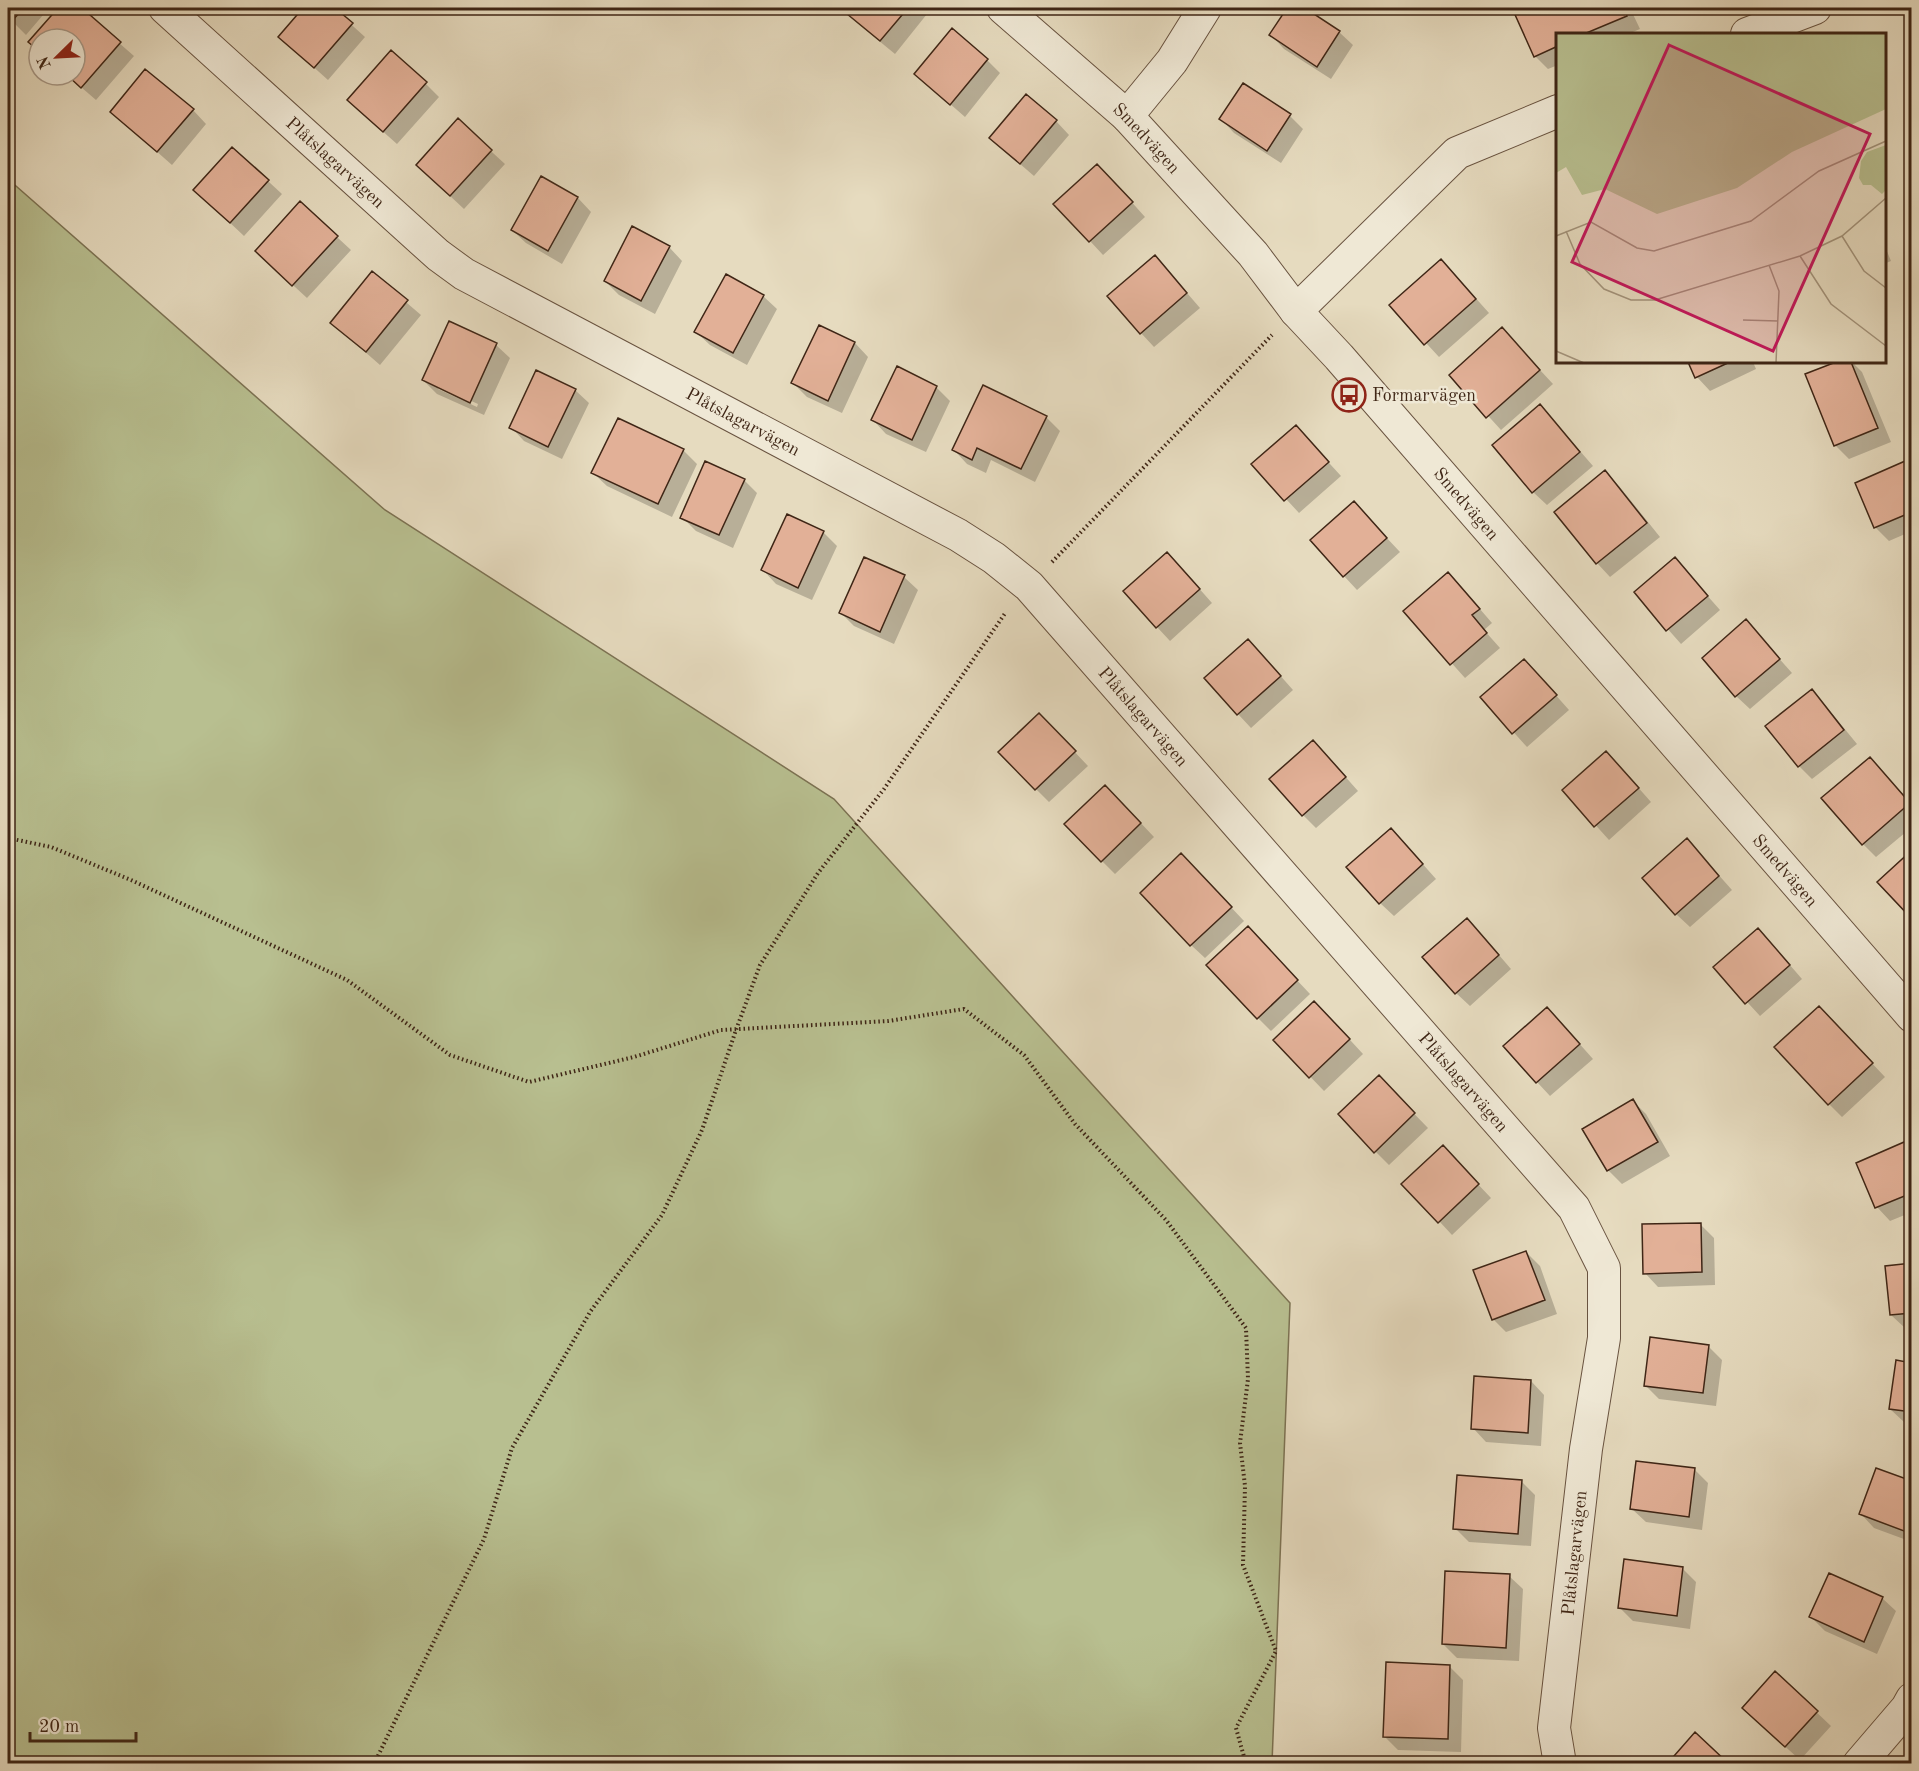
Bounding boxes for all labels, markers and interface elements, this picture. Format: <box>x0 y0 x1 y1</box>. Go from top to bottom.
north arrow <box>27 27 87 87</box>
inset map <box>1556 33 1886 363</box>
text: N <box>35 53 55 71</box>
street label: Smedvägen <box>1109 100 1183 178</box>
street label: Plåtslagarvägen <box>282 114 388 212</box>
bus stop icon: Formarvägen <box>1331 377 1367 413</box>
street label: Plåtslagarvägen <box>683 385 803 460</box>
place label: Formarvägen <box>1372 387 1476 405</box>
street label: Smedvägen <box>1430 465 1502 544</box>
street label: Plåtslagarvägen <box>1094 664 1191 771</box>
street label: Smedvägen <box>1749 831 1821 911</box>
street label: Plåtslagarvägen <box>1414 1029 1511 1136</box>
street label: Plåtslagarvägen <box>1559 1489 1591 1617</box>
scale bar <box>30 1705 136 1743</box>
text: 20 m <box>39 1718 79 1736</box>

